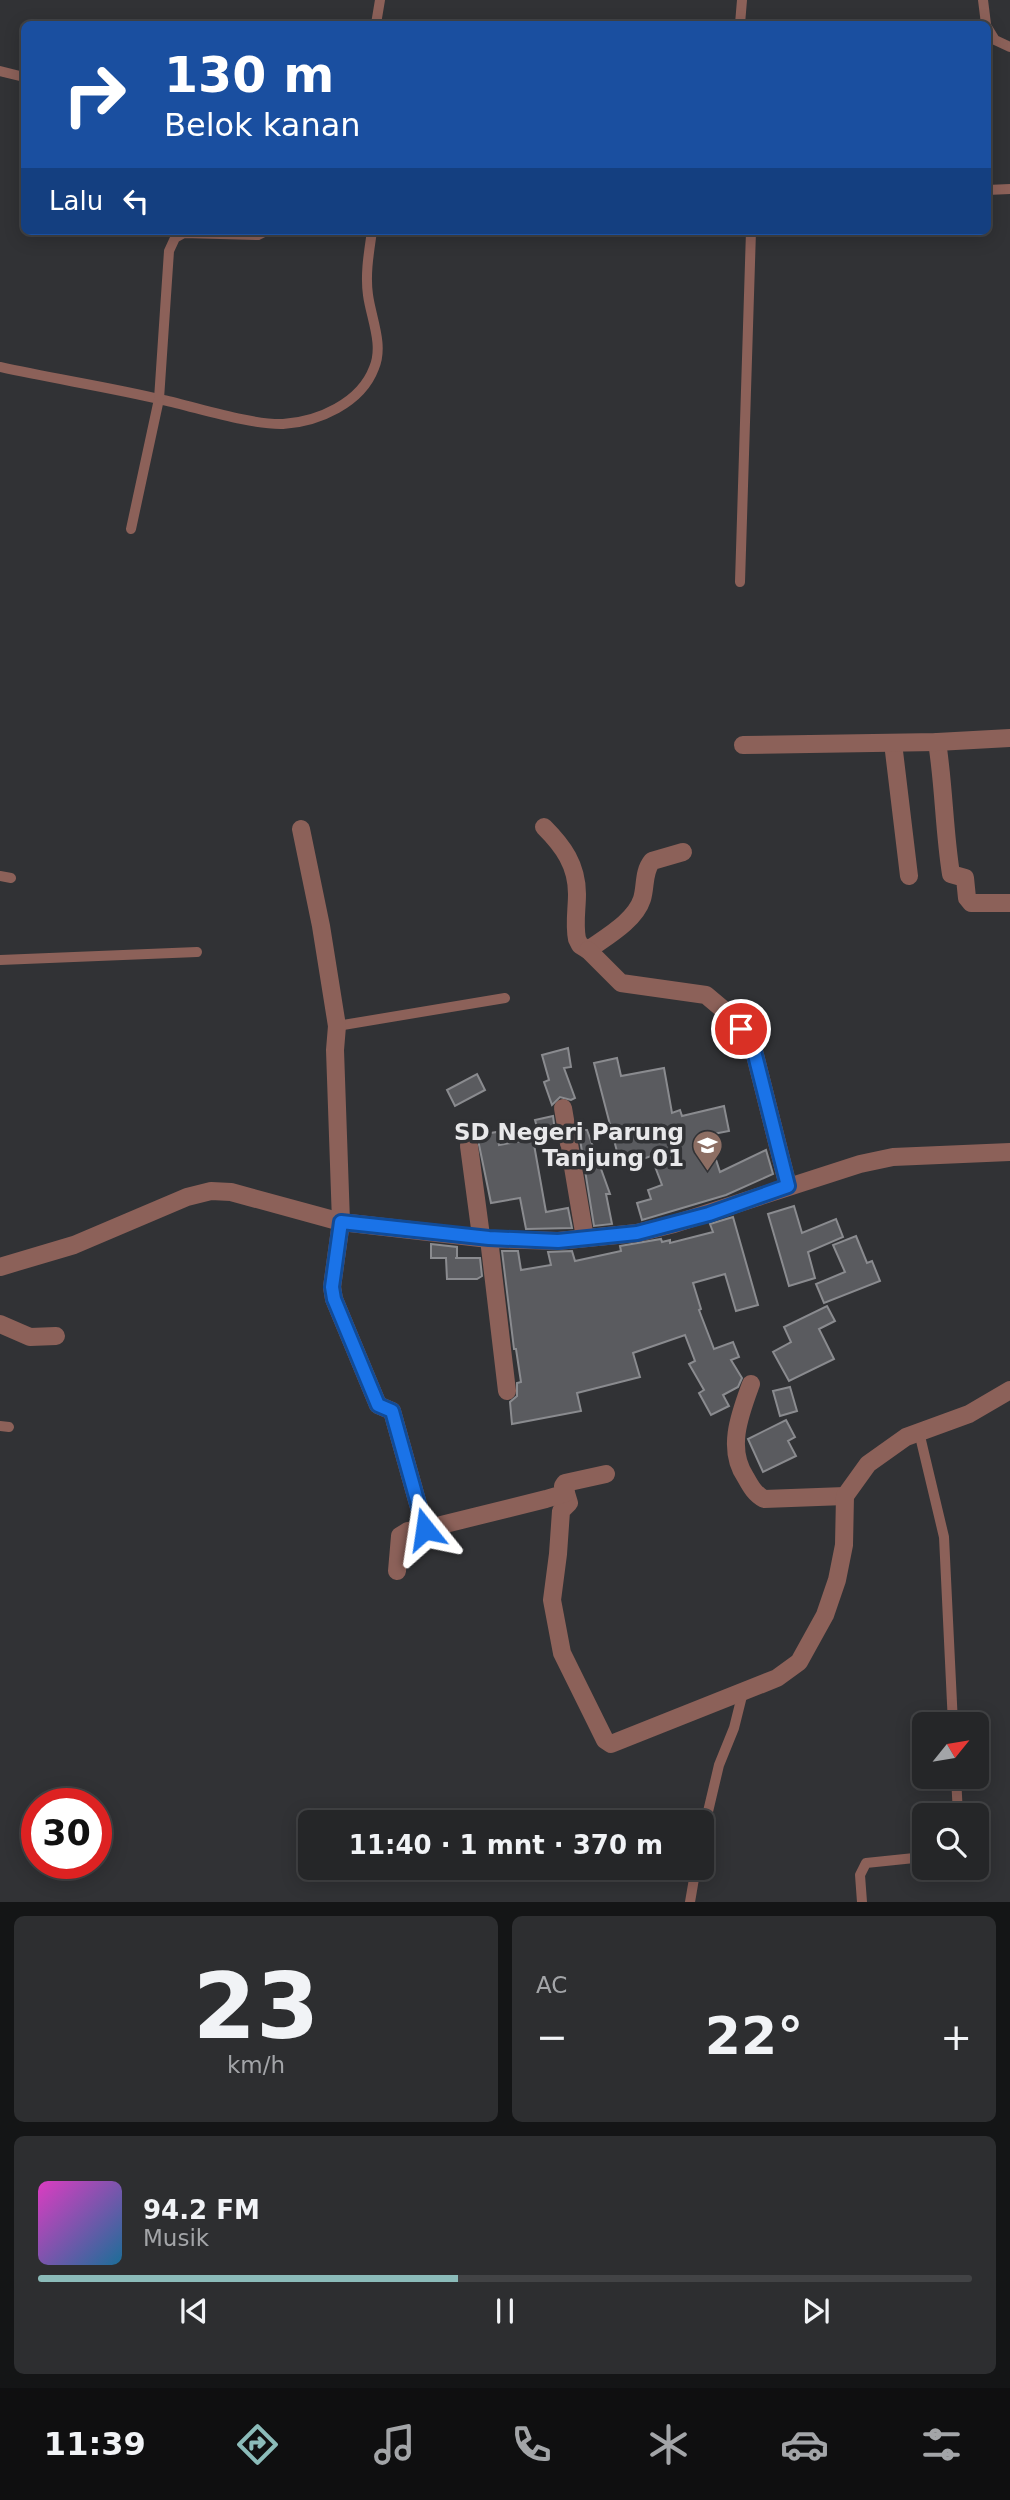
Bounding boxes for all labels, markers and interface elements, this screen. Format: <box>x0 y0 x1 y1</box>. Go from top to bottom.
text: 130 m <box>164 47 334 104</box>
icon: right <box>49 49 140 140</box>
text: Belok kanan <box>164 106 361 144</box>
icon: left <box>117 182 155 220</box>
text: Lalu <box>49 186 103 216</box>
pin <box>711 999 771 1059</box>
icon: arrive <box>722 1010 760 1048</box>
place label: SD Negeri Parung Tanjung 01 <box>454 1119 684 1171</box>
school or university icon: SD Negeri Parung Tanjung 01 <box>690 1128 724 1172</box>
position arrow <box>388 1492 462 1566</box>
north arrow <box>912 1712 989 1788</box>
map controls <box>912 1712 989 1880</box>
speed limit sign: 30 <box>21 1788 112 1879</box>
button: search <box>912 1803 989 1880</box>
text: 11:40 · 1 mnt · 370 m <box>349 1830 663 1860</box>
text: 23 <box>193 1954 319 2059</box>
text: AC <box>536 1972 567 1998</box>
text: 22° <box>705 2006 803 2066</box>
text: − <box>536 2015 568 2059</box>
text: + <box>940 2015 972 2059</box>
text: km/h <box>227 2052 285 2078</box>
text: 94.2 FM <box>143 2195 260 2225</box>
text: Musik <box>143 2225 209 2251</box>
icon: previous <box>175 2292 213 2330</box>
icon: pause <box>486 2292 524 2330</box>
icon: next <box>797 2292 835 2330</box>
icon: directions <box>233 2420 282 2469</box>
icon: music <box>370 2420 419 2469</box>
icon: phone <box>507 2420 556 2469</box>
icon: climate <box>644 2420 693 2469</box>
icon: car <box>780 2420 829 2469</box>
icon: filters <box>917 2420 966 2469</box>
text: 11:39 <box>44 2425 146 2463</box>

